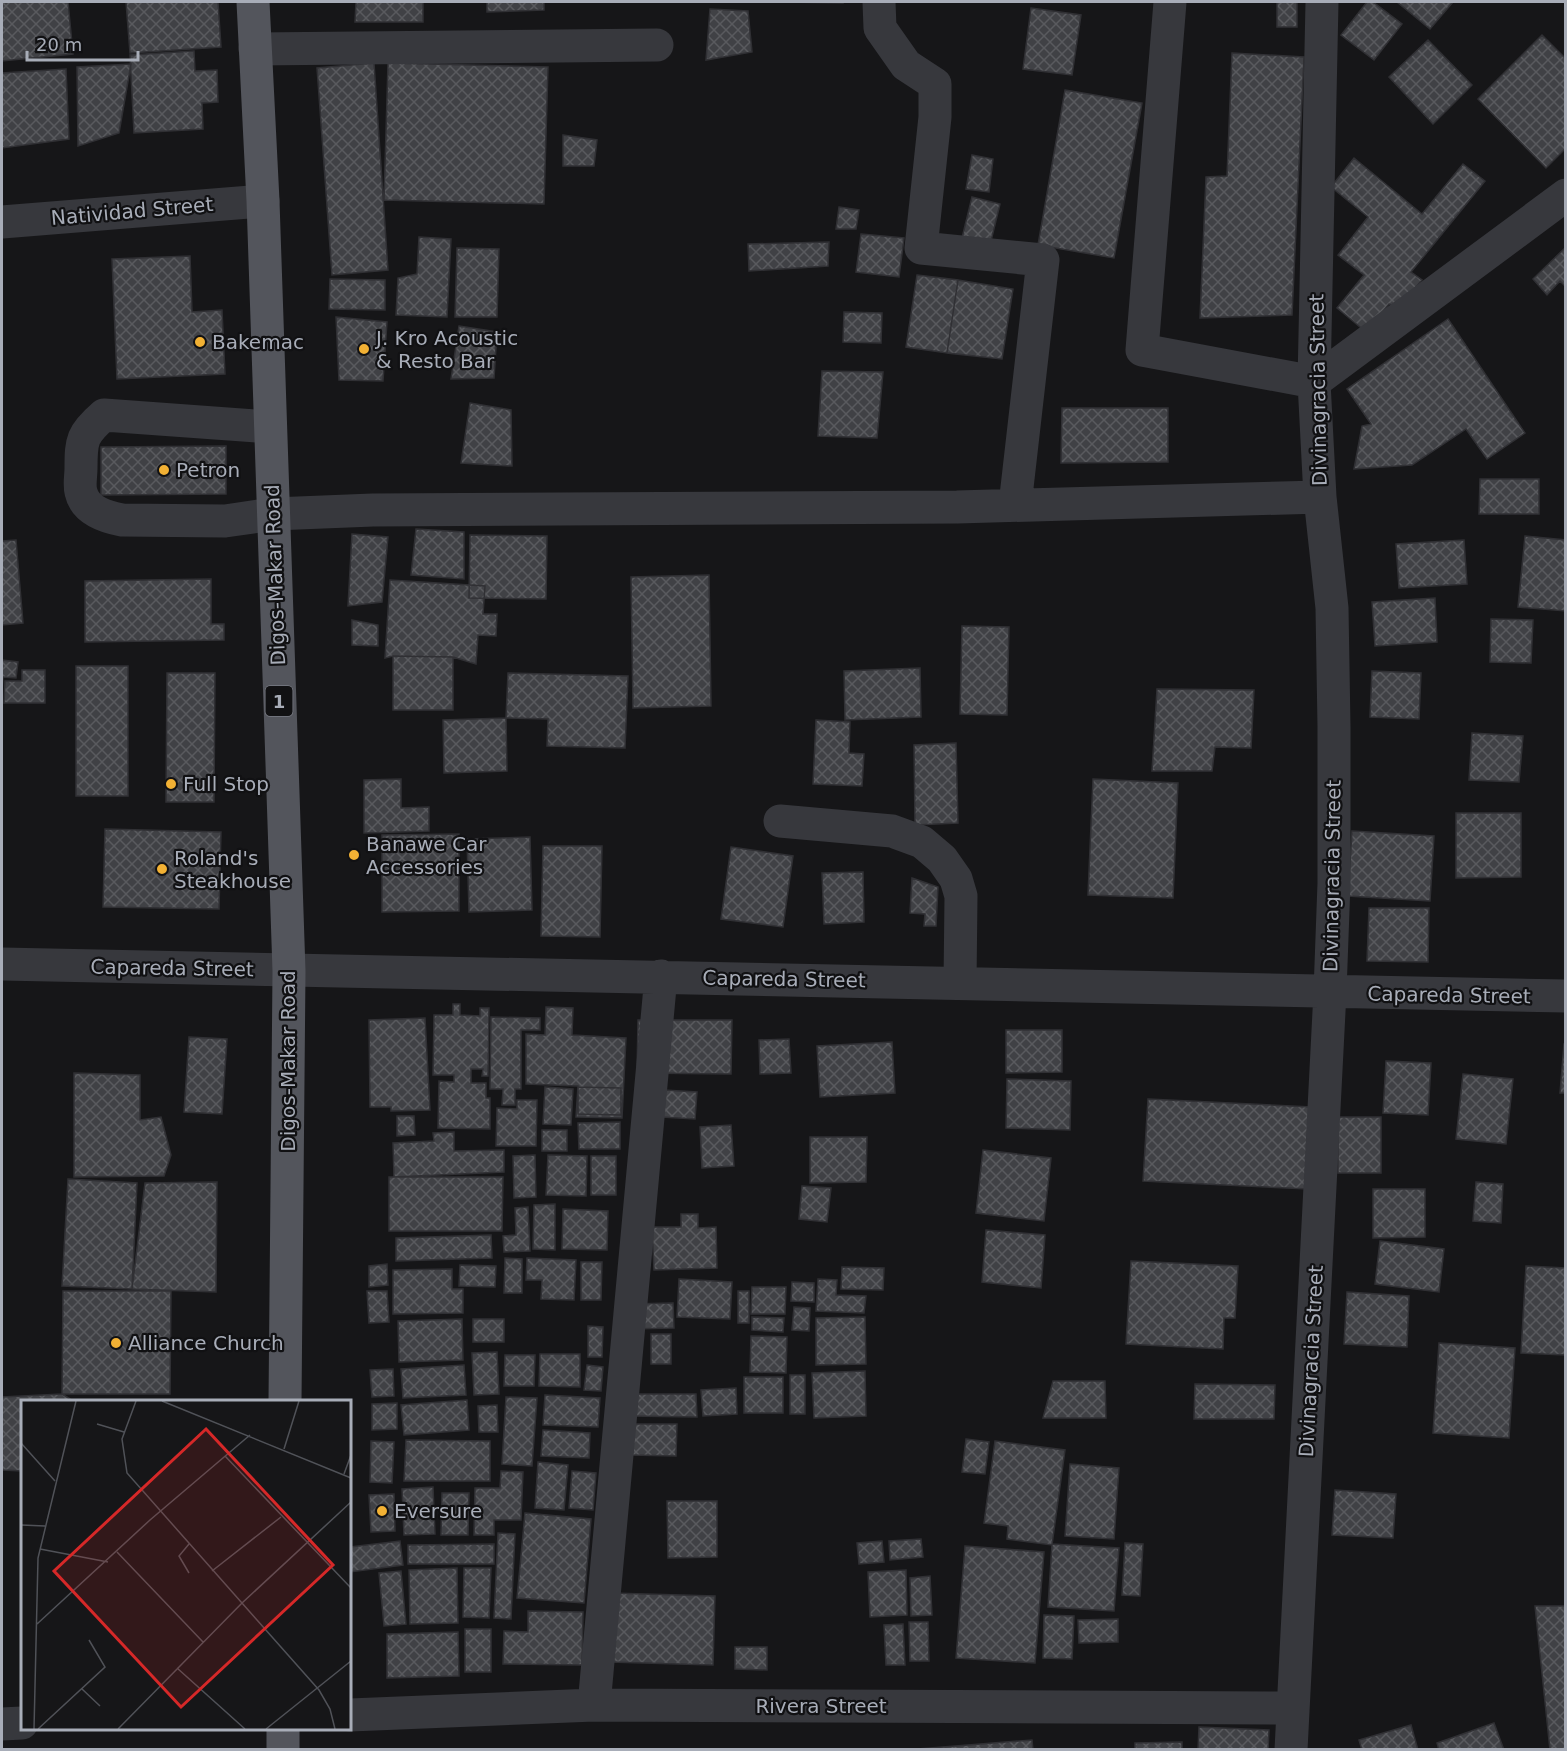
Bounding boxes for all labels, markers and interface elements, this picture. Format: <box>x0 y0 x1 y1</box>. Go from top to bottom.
scale bar <box>27 24 138 62</box>
text: 20 m <box>36 34 82 55</box>
street label: Natividad Street <box>50 192 214 230</box>
street label: Divinagracia Street <box>1304 293 1332 486</box>
place label: J. Kro Acoustic & Resto Bar <box>374 326 518 373</box>
place label: Bakemac <box>212 330 304 354</box>
marker: Bakemac <box>193 335 207 349</box>
marker: J. Kro Acoustic & Resto Bar <box>357 342 371 356</box>
place label: Petron <box>176 458 240 482</box>
marker: Petron <box>157 463 171 477</box>
street label: Digos-Makar Road <box>260 484 290 666</box>
road number: 1 <box>266 686 292 716</box>
place label: Full Stop <box>183 772 269 796</box>
marker: Full Stop <box>164 777 178 791</box>
street label: Divinagracia Street <box>1318 779 1346 972</box>
place label: Banawe Car Accessories <box>366 832 487 879</box>
place label: Roland's Steakhouse <box>174 846 291 893</box>
marker: Banawe Car Accessories <box>347 848 361 862</box>
marker: Roland's Steakhouse <box>155 862 169 876</box>
street label: Capareda Street <box>90 955 254 981</box>
street label: Capareda Street <box>702 966 866 992</box>
street label: Digos-Makar Road <box>276 970 300 1152</box>
street label: Capareda Street <box>1367 982 1531 1008</box>
street label: Divinagracia Street <box>1294 1264 1328 1458</box>
place label: Alliance Church <box>128 1331 284 1355</box>
marker: Alliance Church <box>109 1336 123 1350</box>
inset map <box>21 1400 351 1730</box>
place label: Eversure <box>394 1499 482 1523</box>
marker: Eversure <box>375 1504 389 1518</box>
street label: Rivera Street <box>755 1694 887 1718</box>

